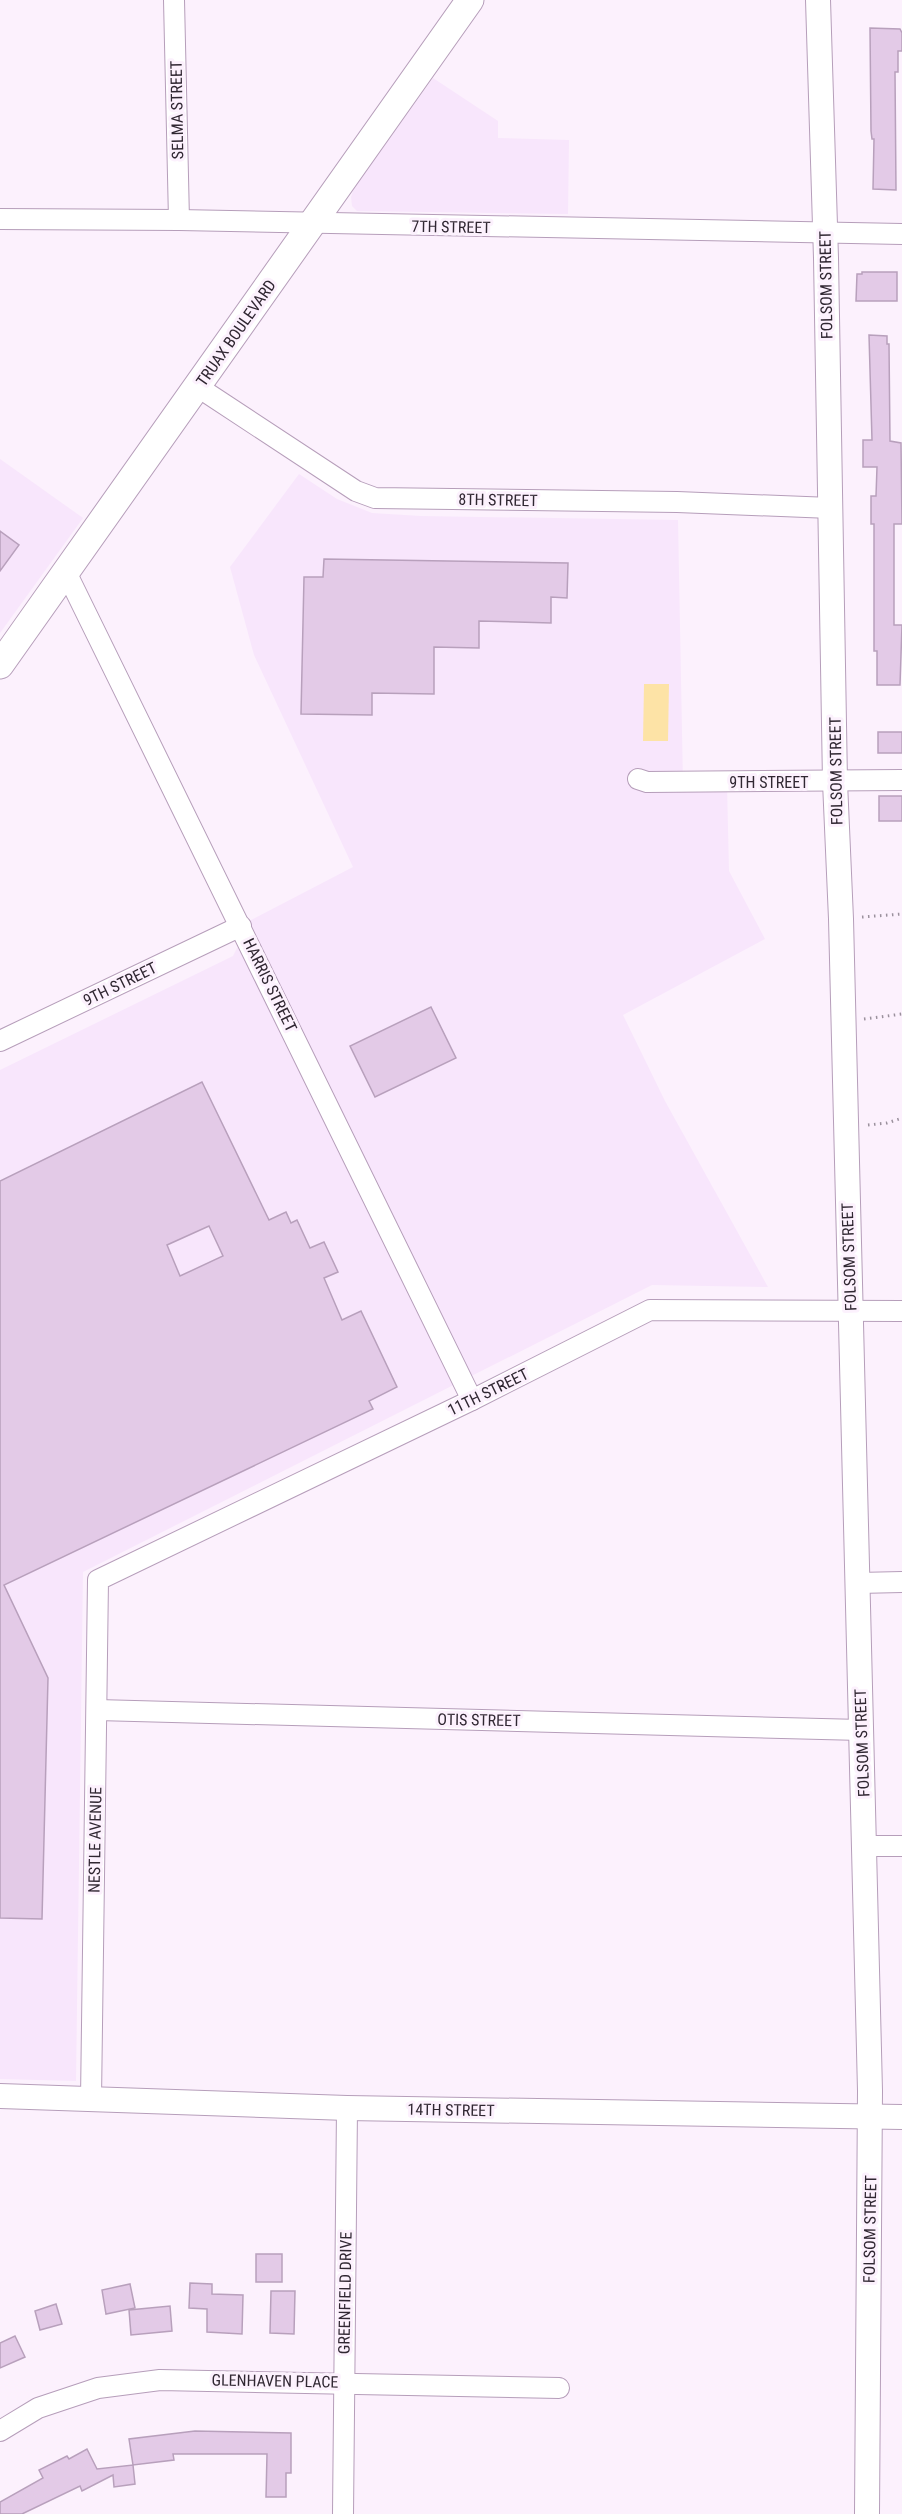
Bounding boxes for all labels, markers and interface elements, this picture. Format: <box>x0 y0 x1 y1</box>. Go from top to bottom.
street label: SELMA STREET <box>167 61 187 159</box>
street label: 7TH STREET <box>411 217 491 237</box>
street label: FOLSOM STREET <box>816 231 836 339</box>
street label: TRUAX BOULEVARD <box>192 276 280 390</box>
street label: 8TH STREET <box>458 490 538 510</box>
street label: FOLSOM STREET <box>826 717 846 825</box>
street label: 9TH STREET <box>729 773 809 792</box>
street label: HARRIS STREET <box>239 935 301 1035</box>
street label: 9TH STREET <box>80 958 160 1010</box>
street label: FOLSOM STREET <box>838 1203 860 1311</box>
street label: 11TH STREET <box>445 1364 531 1420</box>
street label: FOLSOM STREET <box>851 1689 873 1797</box>
street label: OTIS STREET <box>437 1710 521 1730</box>
street label: NESTLE AVENUE <box>85 1787 105 1893</box>
street label: 14TH STREET <box>407 2100 495 2120</box>
street label: FOLSOM STREET <box>860 2175 880 2283</box>
street label: GREENFIELD DRIVE <box>334 2232 356 2354</box>
street label: GLENHAVEN PLACE <box>211 2370 339 2392</box>

